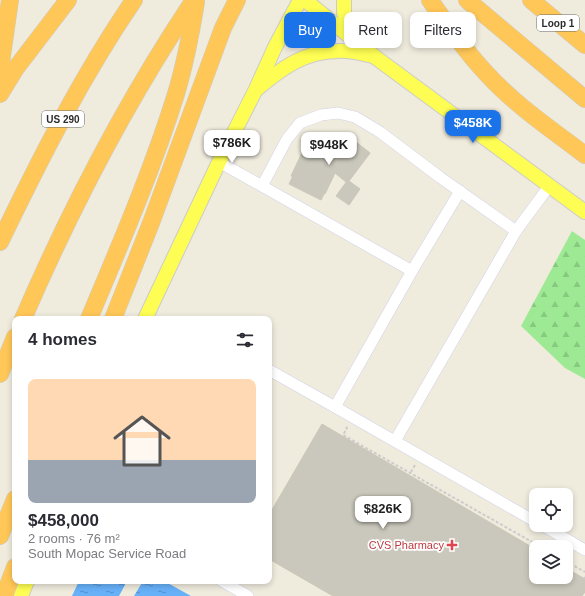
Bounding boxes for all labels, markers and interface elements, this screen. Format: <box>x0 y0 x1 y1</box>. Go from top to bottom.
chip: Buy <box>284 12 336 48</box>
chip: Rent <box>344 12 402 48</box>
chip: Filters <box>410 12 476 48</box>
road number: Loop 1 <box>537 15 579 31</box>
pin: $458K <box>445 110 501 144</box>
road number: US 290 <box>42 111 84 127</box>
text: $458K <box>454 115 492 130</box>
pin: $786K <box>204 130 260 164</box>
pin: $948K <box>301 132 357 166</box>
text: $786K <box>213 135 251 150</box>
text: $948K <box>310 137 348 152</box>
icon: filters <box>234 329 256 351</box>
text: 4 homes <box>28 330 97 349</box>
icon: home <box>106 405 178 477</box>
map controls <box>529 488 573 584</box>
button: locate <box>529 488 573 532</box>
pin: $826K <box>355 496 411 530</box>
text: $826K <box>364 501 402 516</box>
text: $458,000 <box>28 511 99 530</box>
text: 2 rooms · 76 m² <box>28 531 120 546</box>
place label: CVS Pharmacy <box>369 539 444 551</box>
marker: CVS Pharmacy <box>447 540 457 550</box>
button: layers <box>529 540 573 584</box>
text: South Mopac Service Road <box>28 546 186 561</box>

